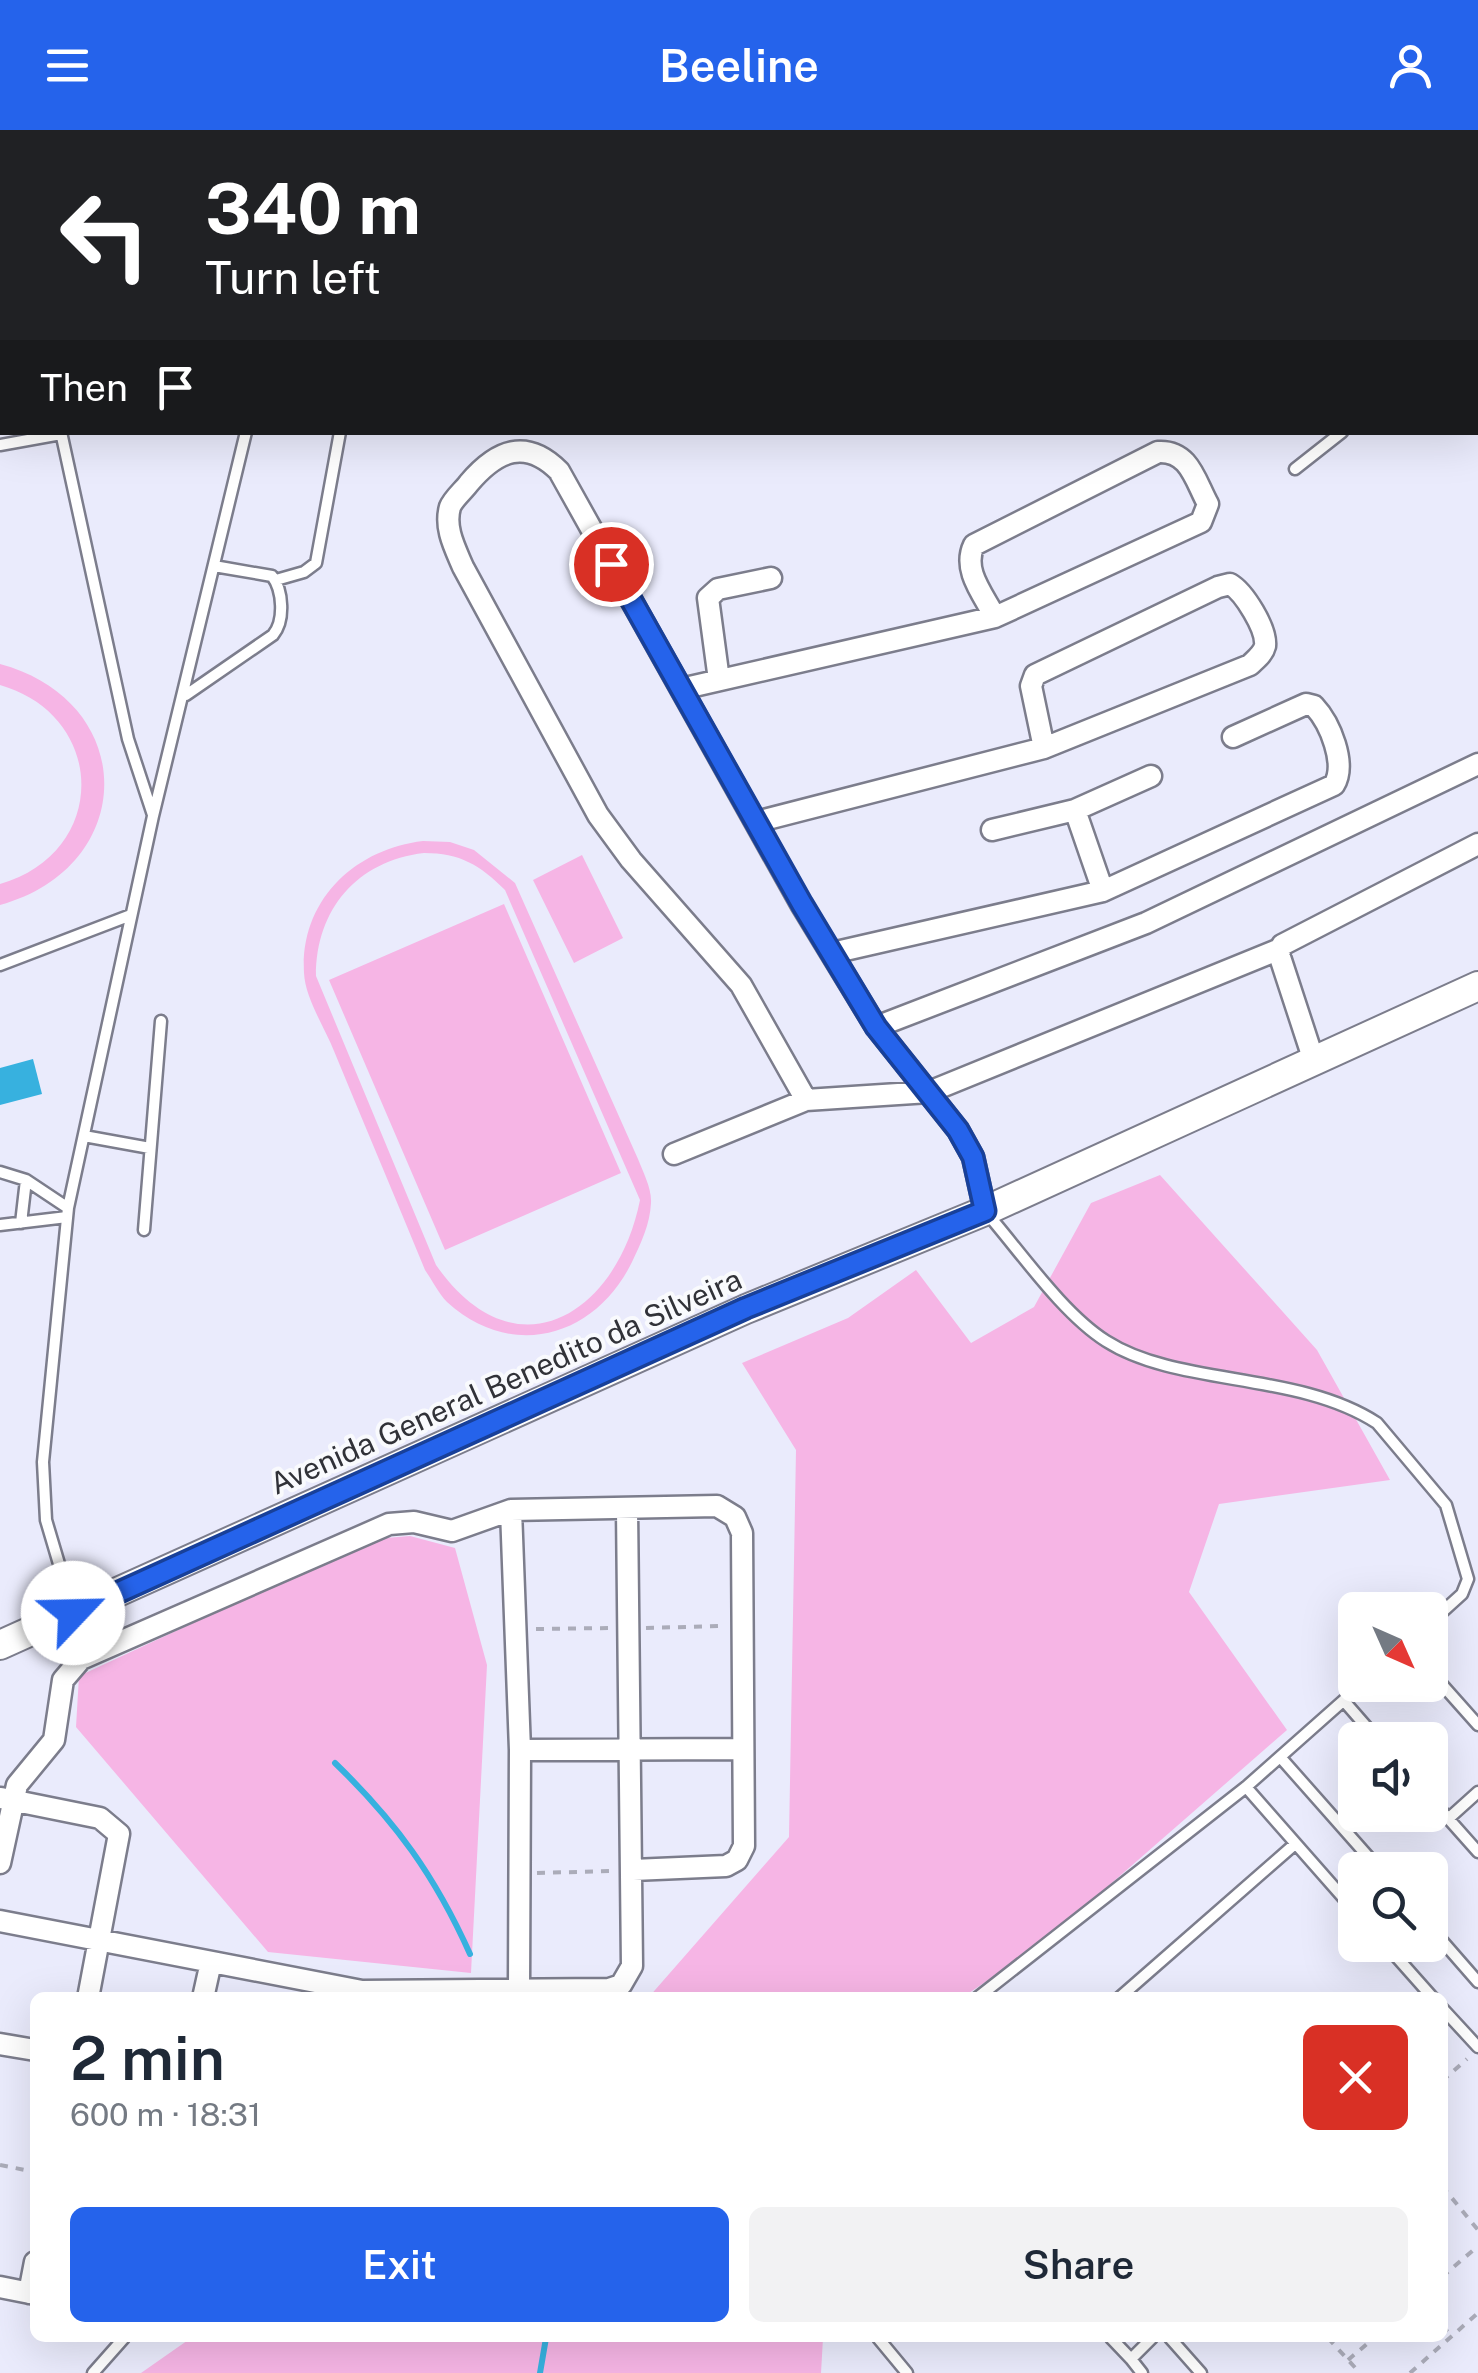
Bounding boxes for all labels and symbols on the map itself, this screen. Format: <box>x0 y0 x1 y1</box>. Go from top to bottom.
pin <box>569 522 654 607</box>
street label: Avenida General Benedito da Silveira <box>264 1260 747 1502</box>
position arrow <box>21 1561 125 1665</box>
north arrow <box>1338 1592 1448 1702</box>

